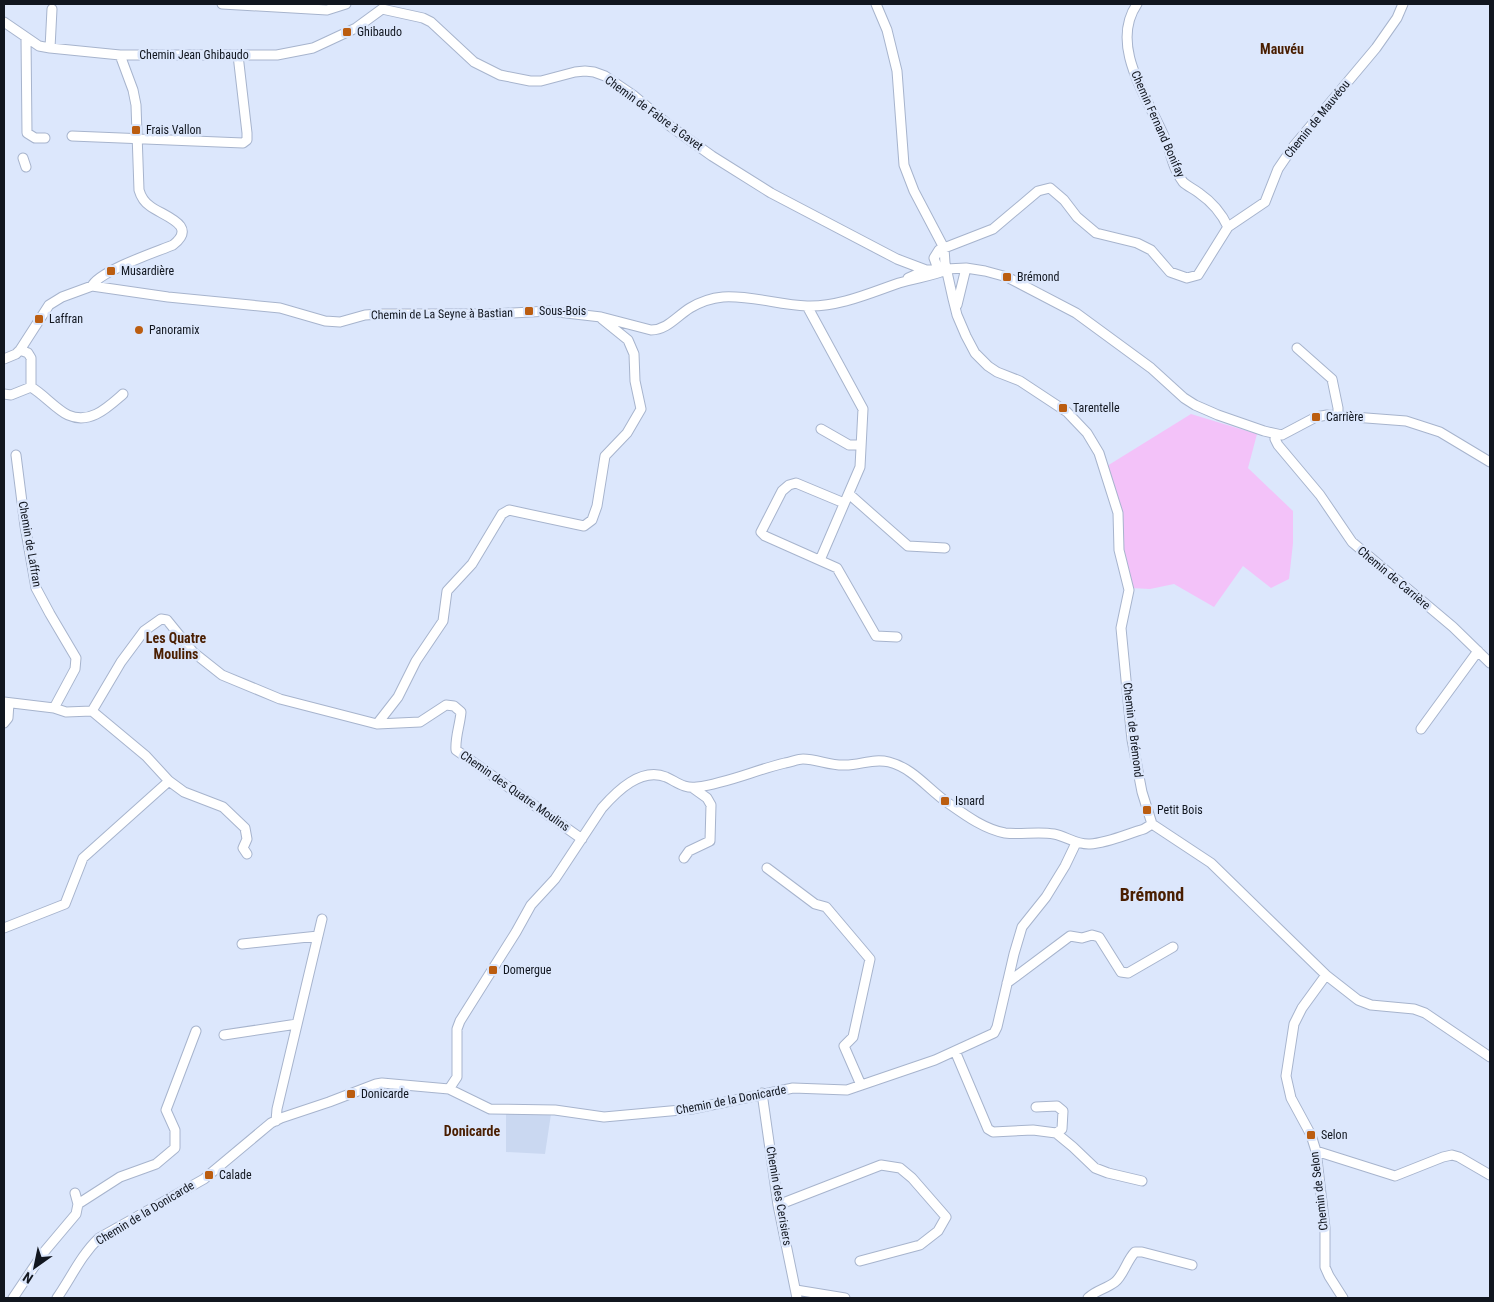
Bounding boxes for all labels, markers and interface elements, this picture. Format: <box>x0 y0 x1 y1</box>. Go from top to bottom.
place label: Ghibaudo <box>357 25 402 39</box>
marker: Ghibaudo <box>341 26 353 38</box>
district label: Mauvéu <box>1260 41 1304 57</box>
street label: Chemin Jean Ghibaudo <box>139 48 249 62</box>
street label: Chemin Fernand Bonifay <box>1128 69 1188 179</box>
street label: Chemin de Fabre à Gavet <box>602 73 706 153</box>
street label: Chemin de Mauvéou <box>1281 77 1353 161</box>
place label: Frais Vallon <box>146 123 202 137</box>
marker: Frais Vallon <box>130 124 142 136</box>
place label: Musardière <box>121 264 175 278</box>
marker: Musardière <box>105 265 117 277</box>
place label: Brémond <box>1017 270 1060 284</box>
marker: Brémond <box>1001 271 1013 283</box>
place label: Sous-Bois <box>539 304 586 318</box>
marker: Sous-Bois <box>523 305 535 317</box>
street label: Chemin de La Seyne à Bastian <box>371 306 513 322</box>
place label: Laffran <box>49 312 83 326</box>
marker: Laffran <box>33 313 45 325</box>
place label: Panoramix <box>149 323 199 337</box>
marker: Panoramix <box>133 324 145 336</box>
place label: Tarentelle <box>1073 401 1120 415</box>
marker: Tarentelle <box>1057 402 1069 414</box>
place label: Carrière <box>1326 410 1364 424</box>
marker: Carrière <box>1310 411 1322 423</box>
street label: Chemin de Laffran <box>16 500 44 588</box>
street label: Chemin de Carrière <box>1355 544 1433 613</box>
district label: Les Quatre Moulins <box>146 630 206 662</box>
street label: Chemin de Brémond <box>1120 682 1146 778</box>
street label: Chemin des Quatre Moulins <box>458 748 572 834</box>
place label: Isnard <box>955 794 985 808</box>
marker: Isnard <box>939 795 951 807</box>
place label: Petit Bois <box>1157 803 1203 817</box>
marker: Petit Bois <box>1141 804 1153 816</box>
district label: Brémond <box>1120 884 1184 905</box>
place label: Domergue <box>503 963 552 977</box>
marker: Domergue <box>487 964 499 976</box>
street label: Chemin de la Donicarde <box>675 1082 788 1118</box>
place label: Donicarde <box>361 1087 409 1101</box>
marker: Donicarde <box>345 1088 357 1100</box>
district label: Donicarde <box>444 1123 501 1139</box>
place label: Selon <box>1321 1128 1348 1142</box>
marker: Selon <box>1305 1129 1317 1141</box>
street label: Chemin des Cerisiers <box>763 1145 795 1247</box>
street label: Chemin de Selon <box>1307 1151 1331 1231</box>
place label: Calade <box>219 1168 252 1182</box>
marker: Calade <box>203 1169 215 1181</box>
street label: Chemin de la Donicarde <box>93 1178 197 1248</box>
north arrow <box>10 1242 60 1292</box>
text: N <box>20 1269 36 1287</box>

